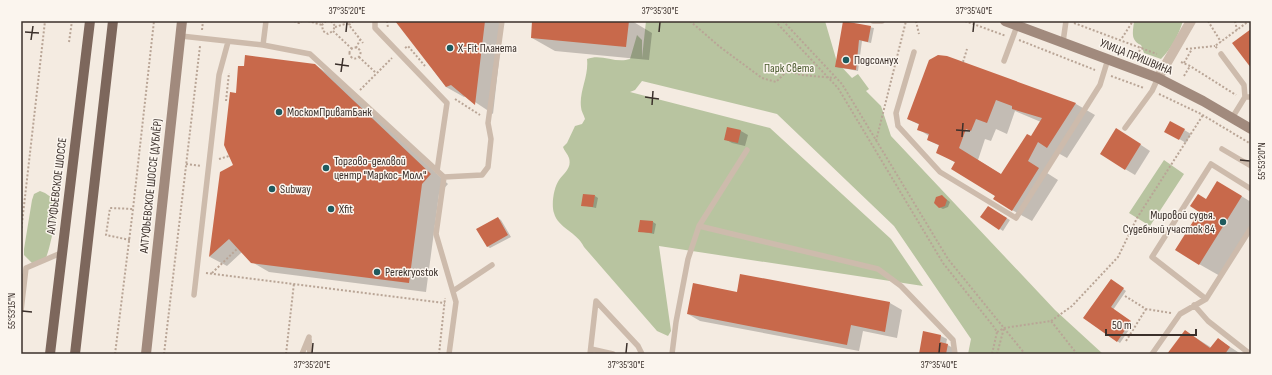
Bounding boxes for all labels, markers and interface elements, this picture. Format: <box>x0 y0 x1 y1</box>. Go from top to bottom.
text: 37°35'20"E <box>329 5 365 17</box>
text: 37°35'30"E <box>642 5 679 17</box>
text: 37°35'40"E <box>956 5 993 17</box>
street label: УЛИЦА ПРИШВИНА <box>1097 36 1175 79</box>
place label: X-Fit Планета <box>457 41 517 56</box>
marker: X-Fit Планета <box>445 43 455 53</box>
place label: Подсолнух <box>854 53 899 68</box>
marker: Подсолнух <box>841 55 851 65</box>
park label: Парк Света <box>764 61 814 76</box>
place label: МоскомПриватБанк <box>287 105 372 120</box>
marker: МоскомПриватБанк <box>274 107 284 117</box>
street label: АЛТУФЬЕВСКОЕ ШОССЕ (ДУБЛЁР) <box>136 118 166 255</box>
street label: АЛТУФЬЕВСКОЕ ШОССЕ <box>44 137 70 236</box>
text: 55°53'20"N <box>1256 142 1268 180</box>
place label: Торгово-деловой центр "Маркос-Молл" <box>334 154 427 183</box>
marker: Торгово-деловой центр "Маркос-Молл" <box>321 163 331 173</box>
place label: Subway <box>280 182 311 197</box>
marker: Subway <box>267 184 277 194</box>
place label: Xfit <box>338 202 353 217</box>
marker: Xfit <box>326 204 336 214</box>
place label: Мировой судья. Судебный участок 84 <box>1123 208 1215 237</box>
marker: Мировой судья. Судебный участок 84 <box>1218 217 1228 227</box>
place label: Perekryostok <box>385 265 438 280</box>
marker: Perekryostok <box>372 267 382 277</box>
text: 55°53'15"N <box>6 293 18 329</box>
scale bar <box>1106 311 1196 337</box>
text: 50 m <box>1112 318 1132 333</box>
text: 37°35'20"E <box>294 359 330 371</box>
text: 37°35'30"E <box>608 359 645 371</box>
text: 37°35'40"E <box>921 359 958 371</box>

